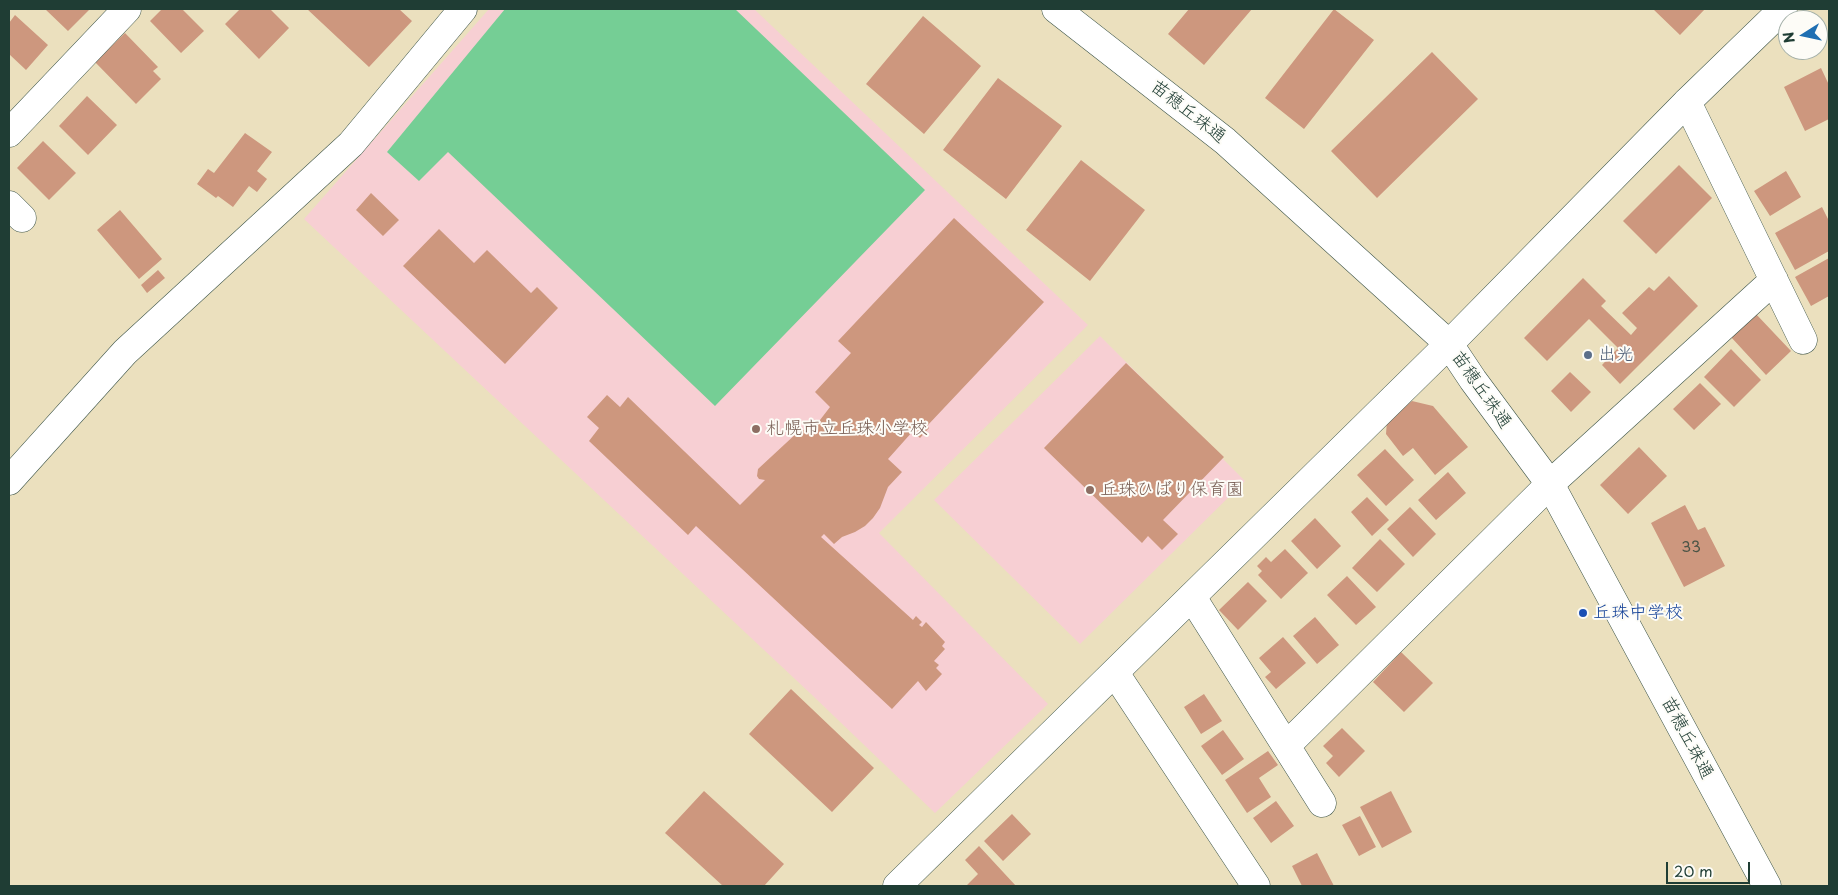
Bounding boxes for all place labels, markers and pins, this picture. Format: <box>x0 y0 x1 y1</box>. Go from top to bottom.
place label: 出光 <box>1598 344 1634 366</box>
marker: 出光 <box>1582 349 1594 361</box>
place label: 札幌市立丘珠小学校 <box>766 418 928 440</box>
marker: 札幌市立丘珠小学校 <box>750 423 762 435</box>
place label: 丘珠ひばり保育園 <box>1100 479 1244 501</box>
marker: 丘珠ひばり保育園 <box>1084 484 1096 496</box>
place label: 丘珠中学校 <box>1593 602 1683 624</box>
marker: 丘珠中学校 <box>1577 607 1589 619</box>

